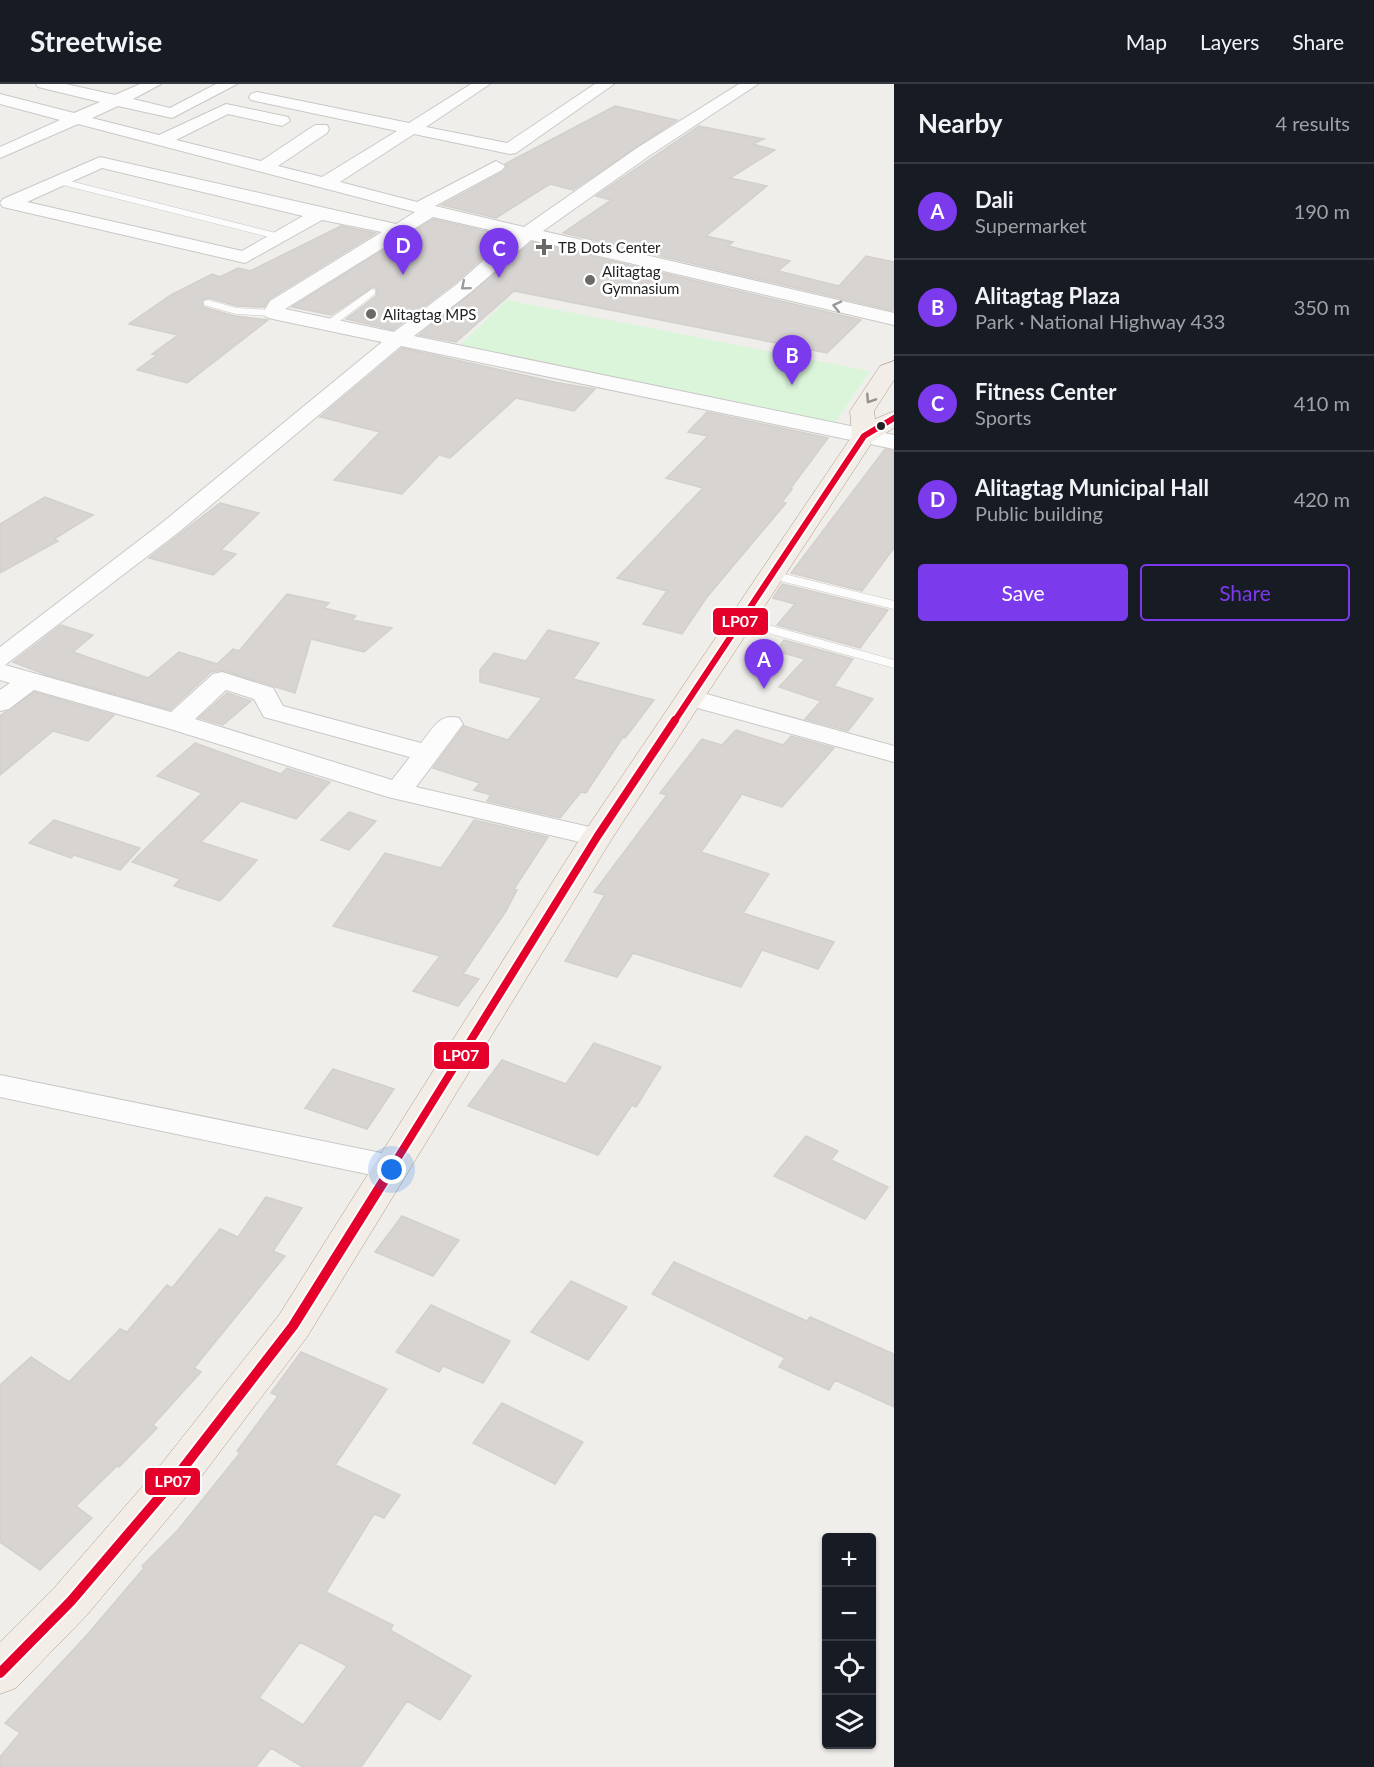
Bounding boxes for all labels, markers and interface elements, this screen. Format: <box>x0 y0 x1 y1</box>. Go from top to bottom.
text: Streetwise <box>30 24 162 58</box>
text: Map <box>1126 29 1167 54</box>
text: Layers <box>1200 29 1259 54</box>
text: Share <box>1292 29 1344 54</box>
text: Nearby <box>918 107 1003 139</box>
text: 4 results <box>1275 111 1350 135</box>
text: Dali <box>975 186 1014 213</box>
text: A <box>931 199 944 223</box>
text: 190 m <box>1294 199 1350 223</box>
text: Supermarket <box>975 213 1087 237</box>
pin: D <box>384 226 422 275</box>
pin: C <box>480 228 518 278</box>
marker: TB Dots Center <box>535 238 553 256</box>
place label: TB Dots Center <box>558 238 661 256</box>
place label: Alitagtag Gymnasium <box>602 262 679 297</box>
marker: Alitagtag Gymnasium <box>583 273 597 287</box>
one-way arrow <box>461 279 472 290</box>
text: Alitagtag Plaza <box>975 282 1120 309</box>
text: B <box>931 295 944 319</box>
text: 350 m <box>1294 295 1350 319</box>
one-way arrow <box>832 300 842 313</box>
place label: Alitagtag MPS <box>383 305 476 323</box>
marker: Alitagtag MPS <box>364 307 378 321</box>
text: Park · National Highway 433 <box>975 309 1225 333</box>
pin: B <box>772 336 812 385</box>
text: Fitness Center <box>975 378 1116 405</box>
text: C <box>931 391 944 415</box>
text: 410 m <box>1294 391 1350 415</box>
one-way arrow <box>866 393 878 403</box>
text: Sports <box>975 405 1031 429</box>
unlabelled marker <box>875 420 887 432</box>
text: Alitagtag Municipal Hall <box>975 474 1209 501</box>
text: D <box>930 487 945 511</box>
text: 420 m <box>1294 487 1350 511</box>
text: Public building <box>975 501 1103 525</box>
button: Save <box>918 564 1128 621</box>
button: Share <box>1140 564 1350 621</box>
line badge: LP07 <box>712 607 769 636</box>
text: LP07 <box>722 611 758 630</box>
pin: A <box>744 640 783 689</box>
line badge: LP07 <box>433 1041 490 1070</box>
text: LP07 <box>443 1045 479 1064</box>
your location <box>377 1155 406 1184</box>
line badge: LP07 <box>144 1467 201 1496</box>
text: LP07 <box>155 1471 191 1490</box>
map controls <box>822 1533 876 1749</box>
button: + <box>822 1533 876 1587</box>
button: − <box>822 1587 876 1641</box>
button: locate <box>822 1641 876 1695</box>
button: layers <box>822 1695 876 1749</box>

